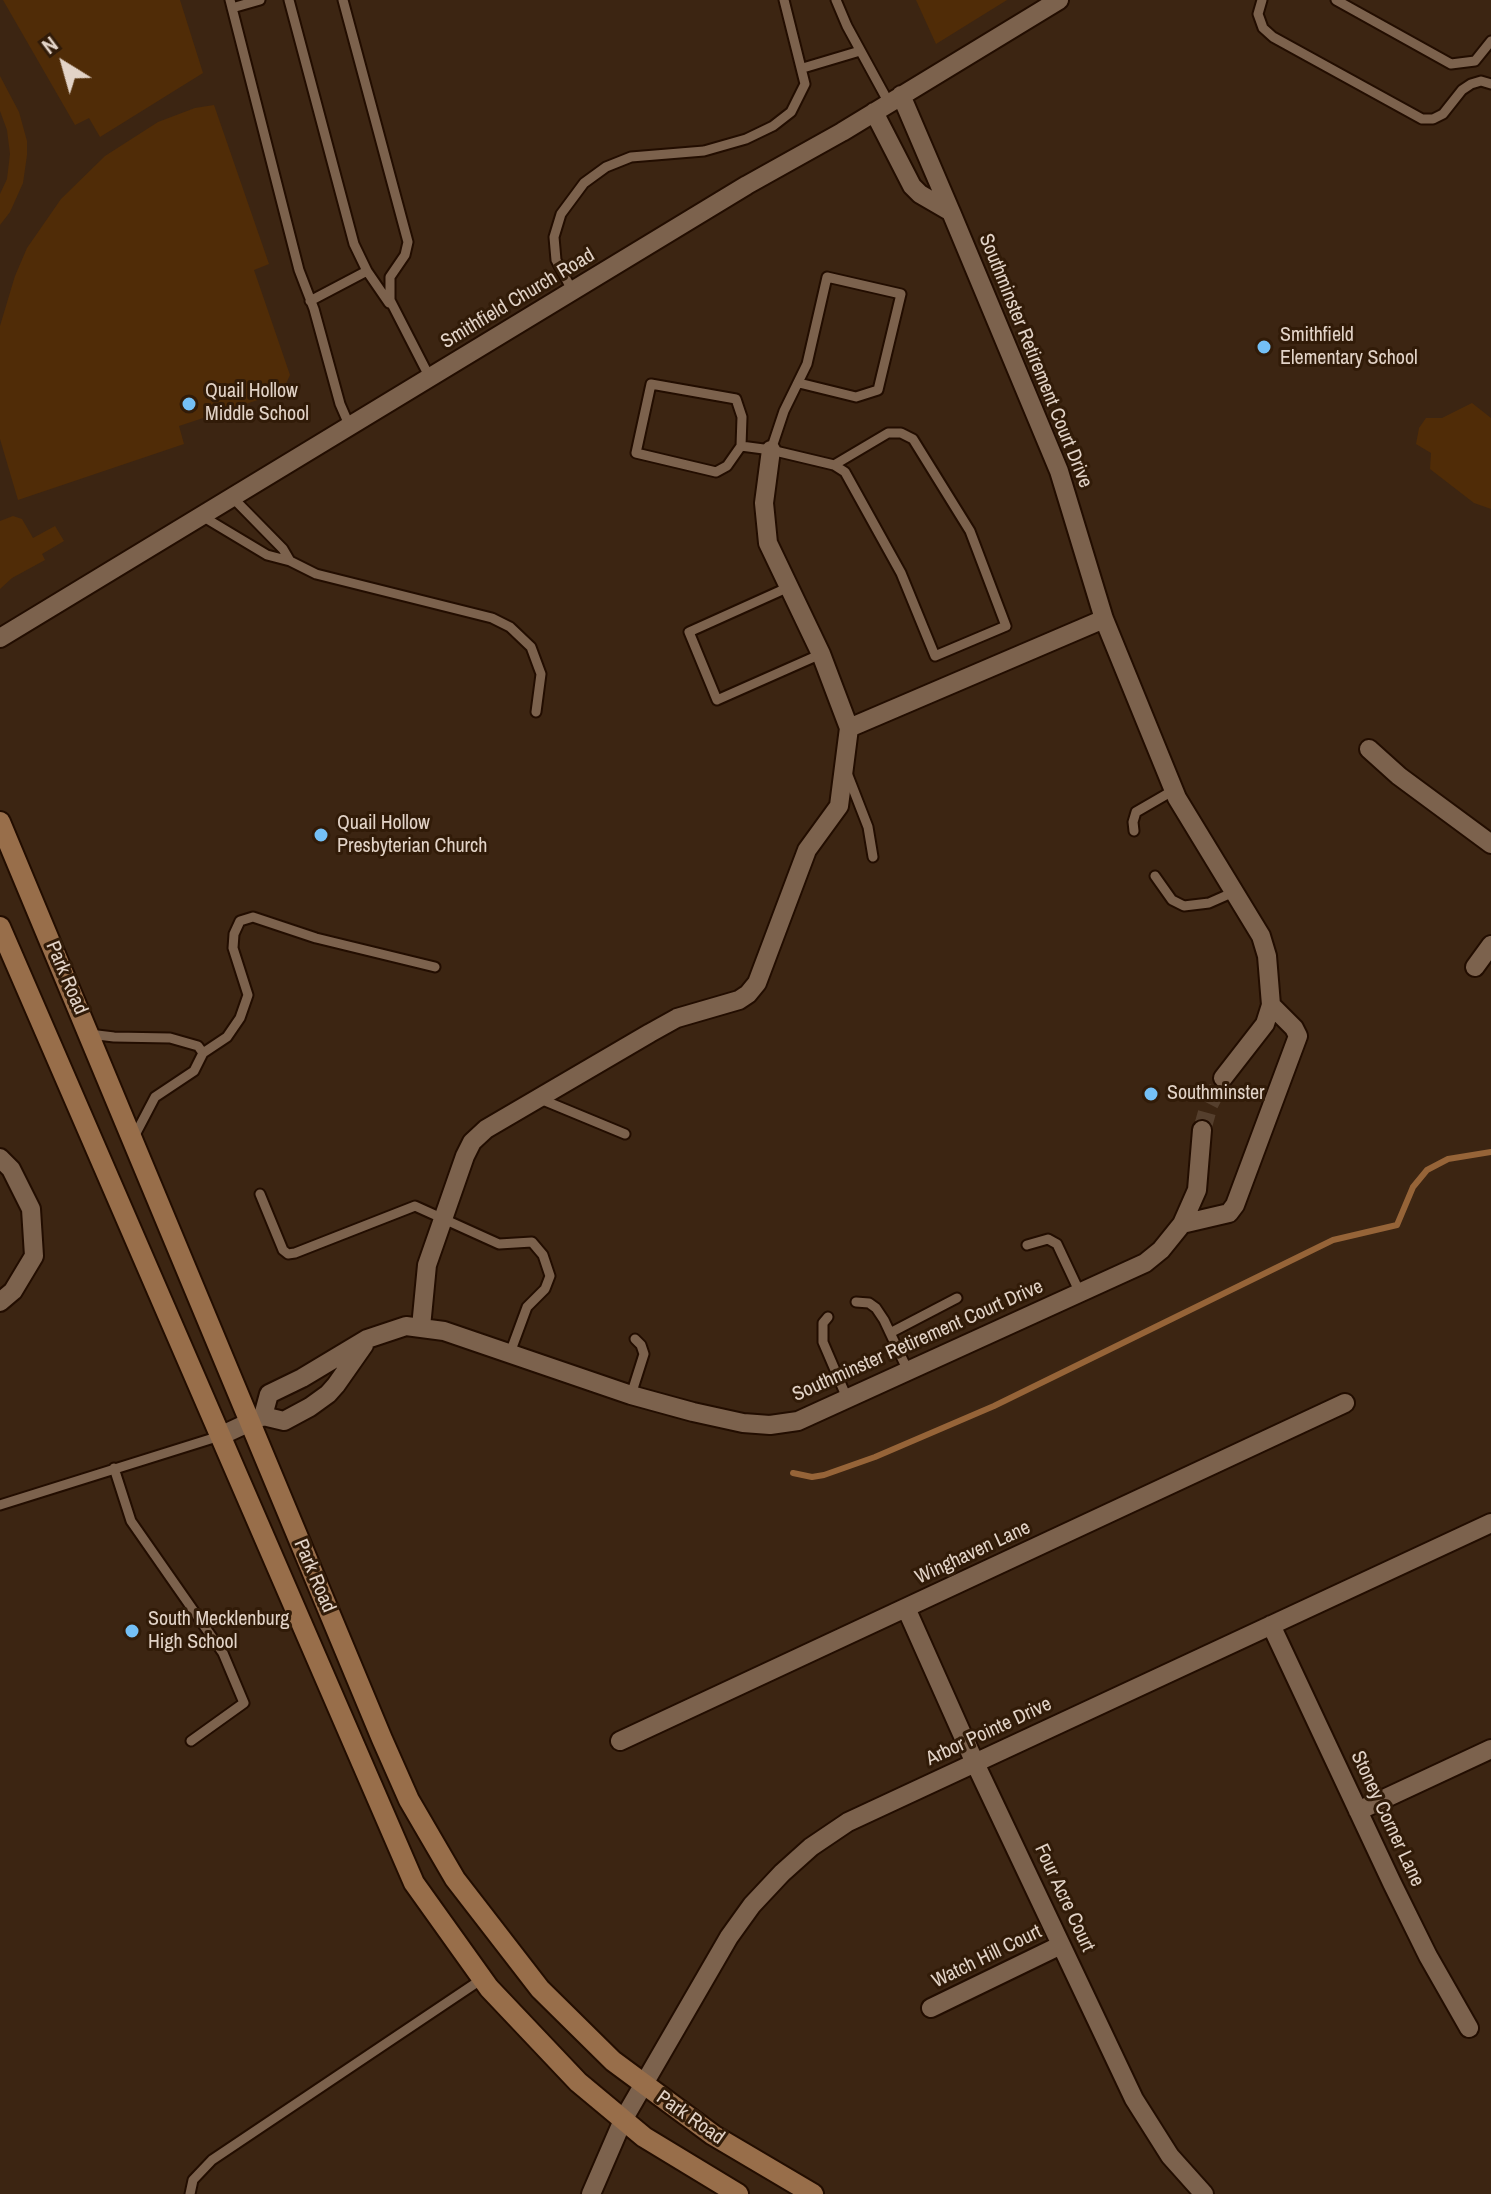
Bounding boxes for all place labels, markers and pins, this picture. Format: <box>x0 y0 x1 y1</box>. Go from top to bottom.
place label: Smithfield Elementary School <box>1280 324 1418 371</box>
marker: Smithfield Elementary School <box>1255 338 1273 356</box>
place label: Quail Hollow Middle School <box>205 380 309 427</box>
marker: Quail Hollow Middle School <box>180 395 198 413</box>
place label: Quail Hollow Presbyterian Church <box>337 812 487 859</box>
marker: Quail Hollow Presbyterian Church <box>312 826 330 844</box>
place label: Southminster <box>1167 1082 1265 1106</box>
marker: Southminster <box>1142 1085 1160 1103</box>
place label: South Mecklenburg High School <box>148 1608 289 1655</box>
marker: South Mecklenburg High School <box>123 1622 141 1640</box>

